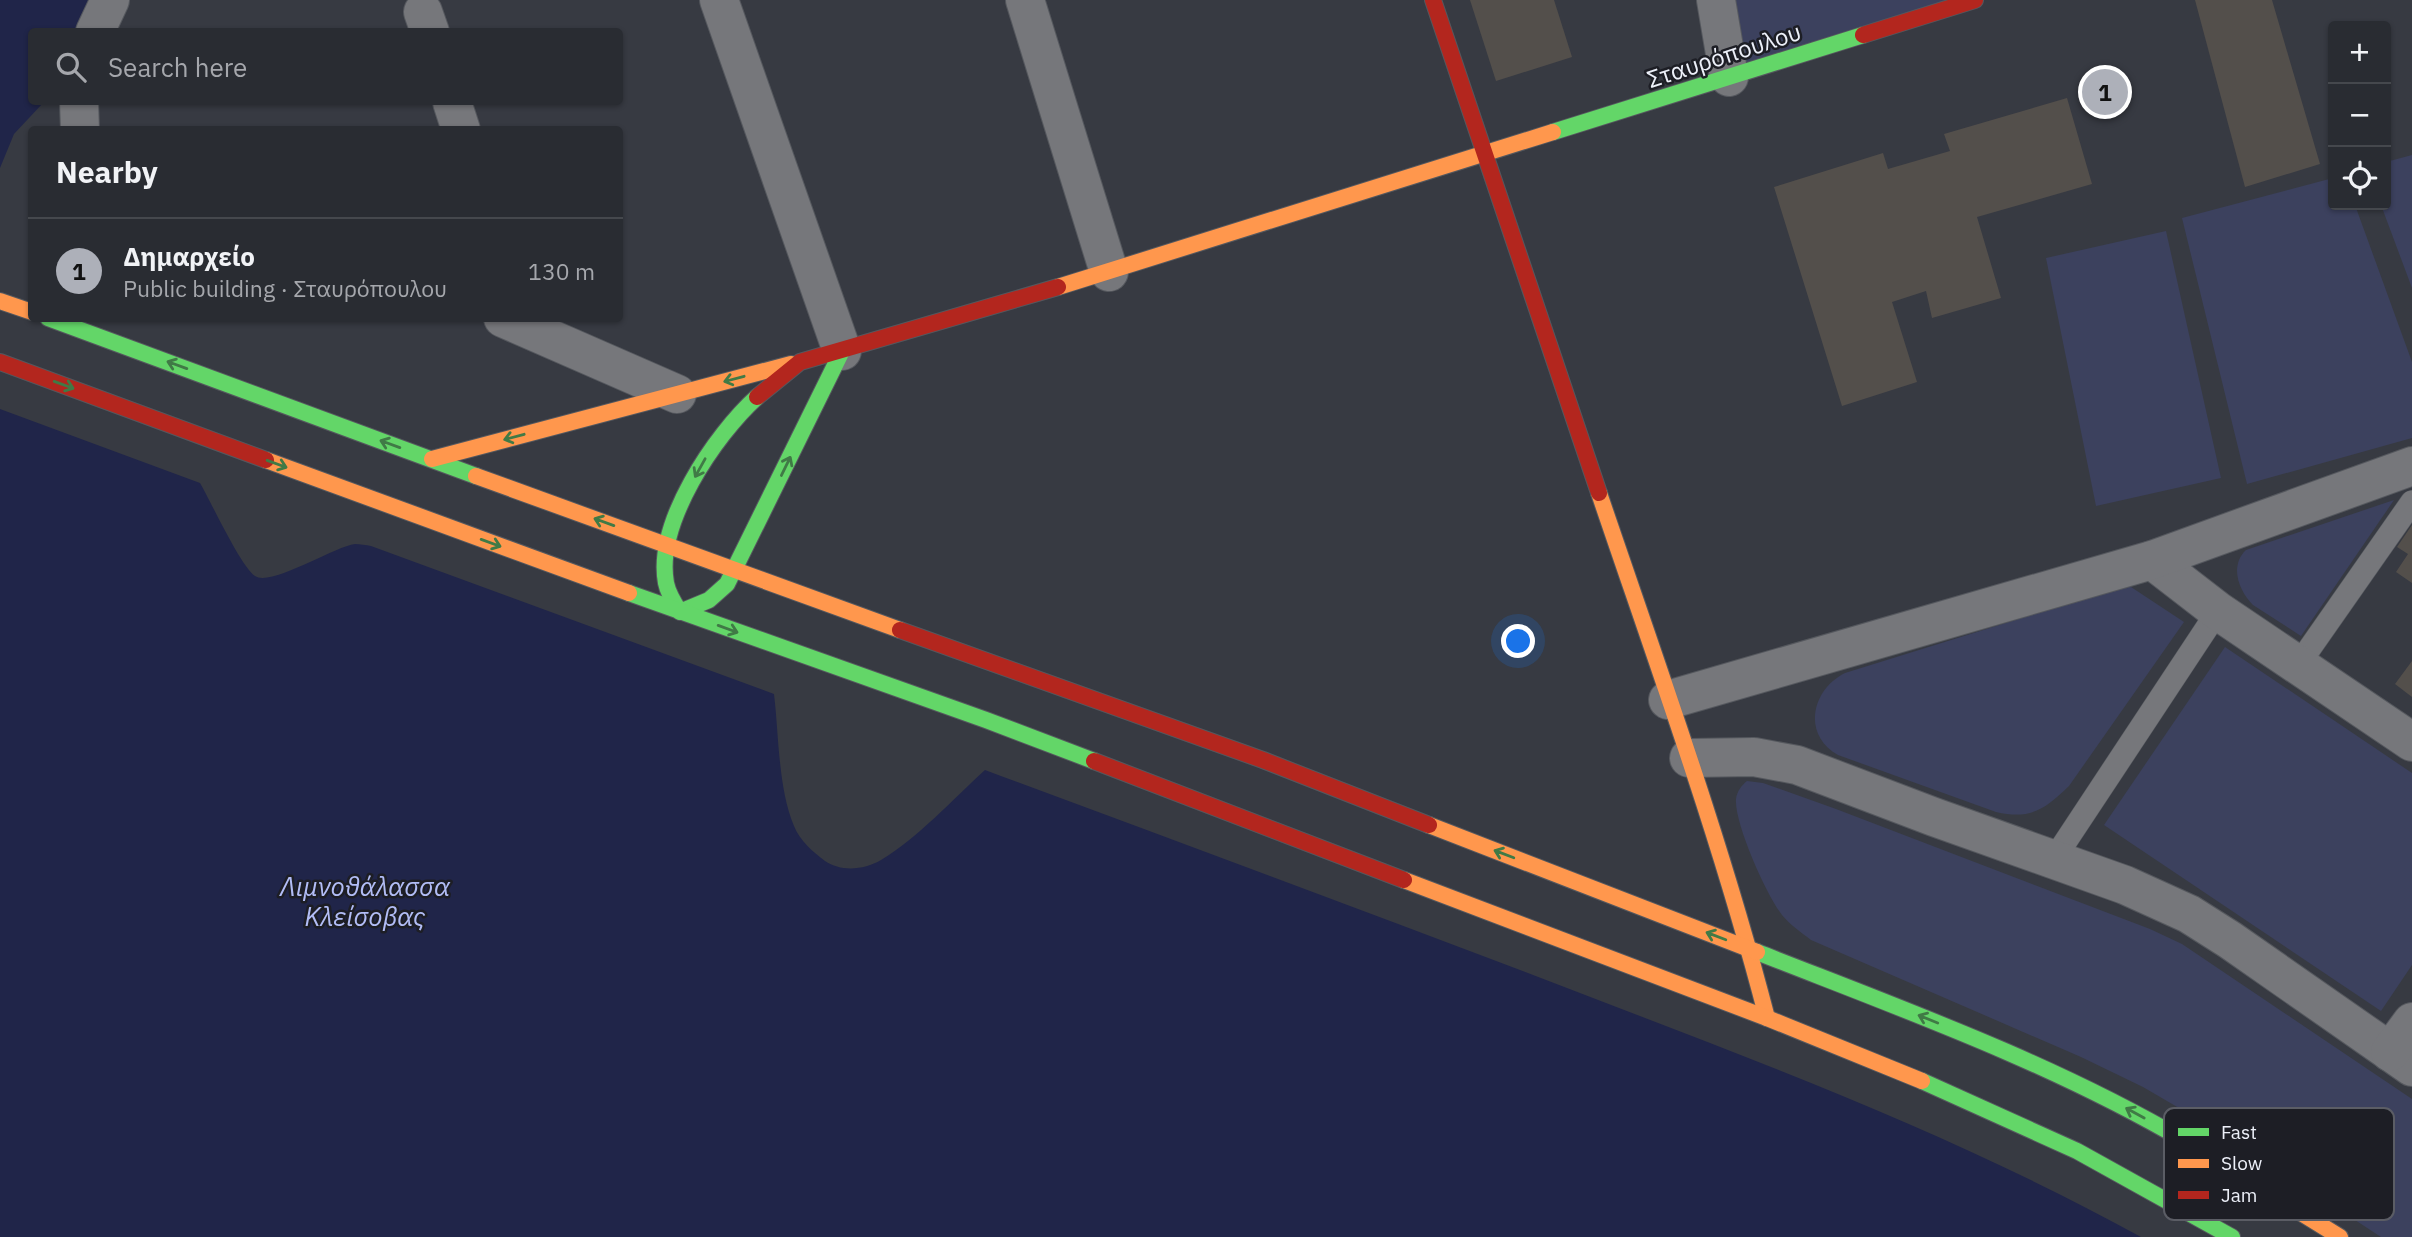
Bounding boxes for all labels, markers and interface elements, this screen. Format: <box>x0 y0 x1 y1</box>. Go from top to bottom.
street label: Σταυρόπουλου <box>1643 15 1805 95</box>
map controls <box>2328 21 2391 210</box>
button: + <box>2328 21 2391 84</box>
search box <box>28 28 623 105</box>
icon: search <box>52 48 90 86</box>
text: Search here <box>108 50 247 84</box>
pin: 1 <box>2082 66 2128 118</box>
button: − <box>2328 84 2391 147</box>
button: locate <box>2328 147 2391 210</box>
text: Nearby <box>56 152 158 191</box>
text: Δημαρχείο <box>123 239 255 273</box>
text: 1 <box>72 256 86 286</box>
text: 130 m <box>528 256 595 286</box>
text: Public building · Σταυρόπουλου <box>123 273 447 303</box>
one-way arrow <box>166 358 188 371</box>
one-way arrow <box>723 373 746 386</box>
one-way arrow <box>53 380 75 393</box>
one-way arrow <box>503 431 526 444</box>
one-way arrow <box>380 437 402 449</box>
one-way arrow <box>780 456 794 477</box>
one-way arrow <box>693 457 706 478</box>
one-way arrow <box>266 459 288 471</box>
one-way arrow <box>593 515 615 528</box>
one-way arrow <box>480 537 502 550</box>
one-way arrow <box>716 624 738 636</box>
your location <box>1501 624 1535 658</box>
one-way arrow <box>1494 846 1516 859</box>
water label: Λιμνοθάλασσα Κλείσοβας <box>279 869 451 933</box>
one-way arrow <box>1706 929 1728 942</box>
one-way arrow <box>1918 1012 1940 1025</box>
one-way arrow <box>2125 1106 2146 1119</box>
legend <box>2164 1108 2394 1220</box>
text: Fast <box>2221 1120 2257 1144</box>
text: Slow <box>2221 1151 2262 1175</box>
text: Jam <box>2221 1183 2257 1207</box>

